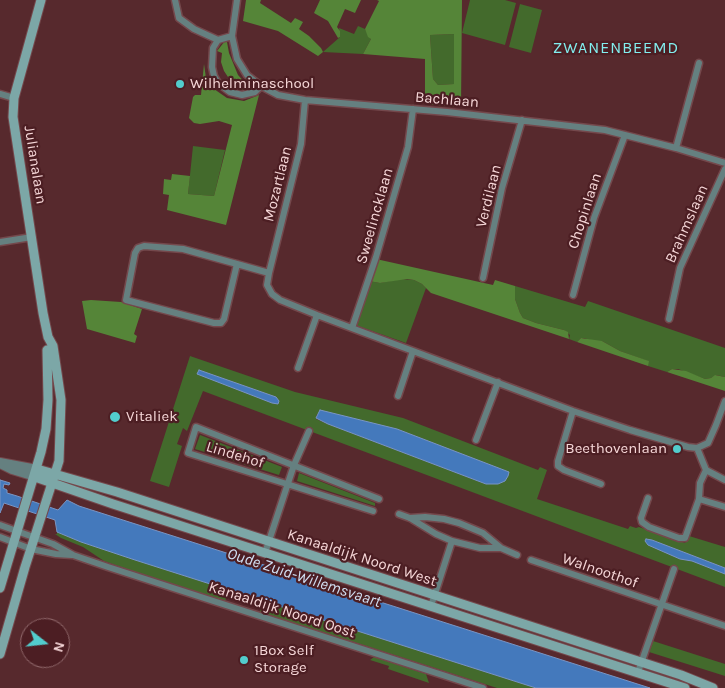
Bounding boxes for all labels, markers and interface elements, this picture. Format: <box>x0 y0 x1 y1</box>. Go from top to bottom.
district label: ZWANENBEEMD <box>551 38 681 58</box>
place label: Wilhelminaschool <box>190 75 314 93</box>
marker: Wilhelminaschool <box>174 78 186 90</box>
street label: Bachlaan <box>414 88 480 112</box>
street label: Julianalaan <box>20 125 50 205</box>
street label: Mozartlaan <box>260 144 296 224</box>
street label: Verdilaan <box>473 163 505 229</box>
street label: Sweelincklaan <box>353 166 397 266</box>
street label: Chopinlaan <box>564 171 606 251</box>
street label: Brahmslaan <box>662 182 712 266</box>
place label: Vitaliek <box>126 408 178 426</box>
marker: Vitaliek <box>108 410 122 424</box>
street label: Lindehof <box>204 438 266 472</box>
place label: Beethovenlaan <box>565 440 667 458</box>
marker: Beethovenlaan <box>671 443 683 455</box>
street label: Kanaaldijk Noord West <box>285 525 439 591</box>
water label: Oude Zuid-Willemsvaart <box>225 544 383 612</box>
street label: Walnoothof <box>560 550 640 592</box>
street label: Kanaaldijk Noord Oost <box>206 578 358 642</box>
north arrow <box>20 618 70 668</box>
text: N <box>49 640 68 654</box>
place label: 1Box Self Storage <box>254 642 314 677</box>
marker: 1Box Self Storage <box>238 654 250 666</box>

